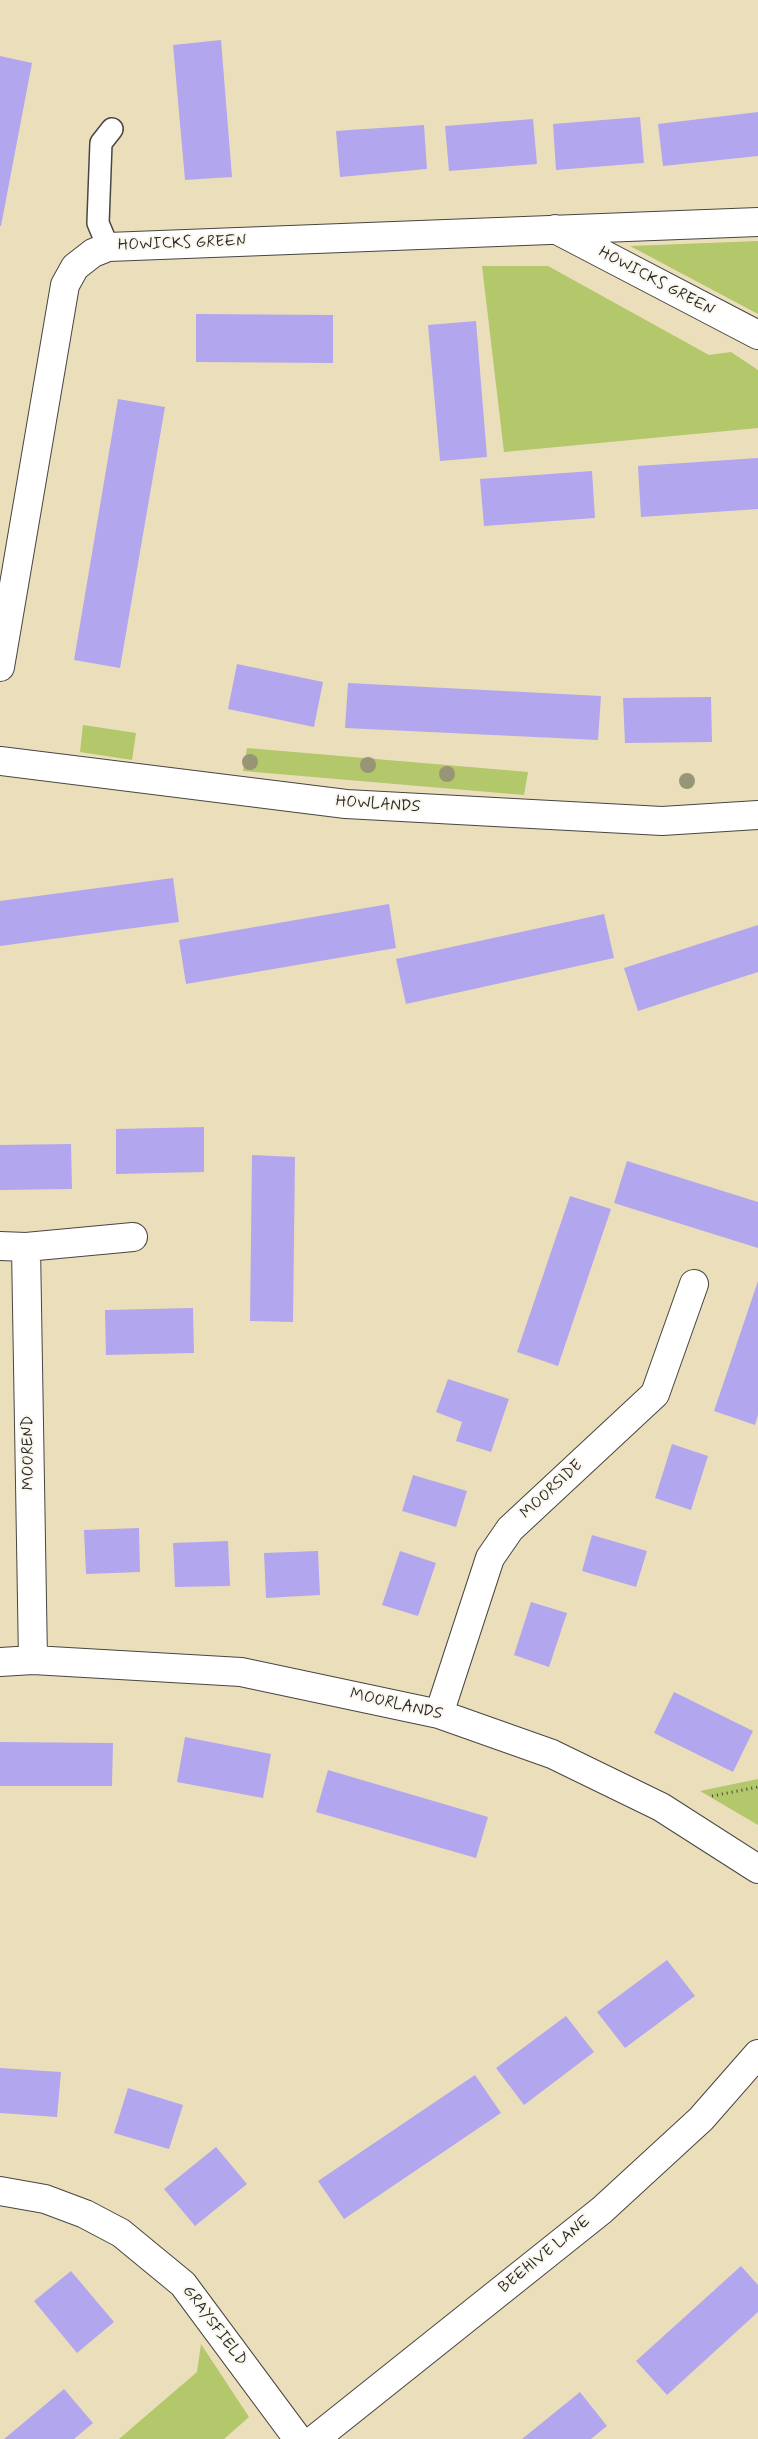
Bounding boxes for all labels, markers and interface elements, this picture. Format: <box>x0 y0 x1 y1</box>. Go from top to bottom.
street label: HOWICKS GREEN <box>118 232 246 256</box>
street label: HOWICKS GREEN <box>595 243 717 321</box>
street label: HOWLANDS <box>335 792 421 818</box>
street label: MOOREND <box>19 1415 39 1491</box>
street label: MOORSIDE <box>517 1456 587 1524</box>
street label: MOORLANDS <box>348 1685 444 1725</box>
street label: BEEHIVE LANE <box>495 2212 595 2298</box>
street label: GRAYSFIELD <box>178 2282 250 2370</box>

